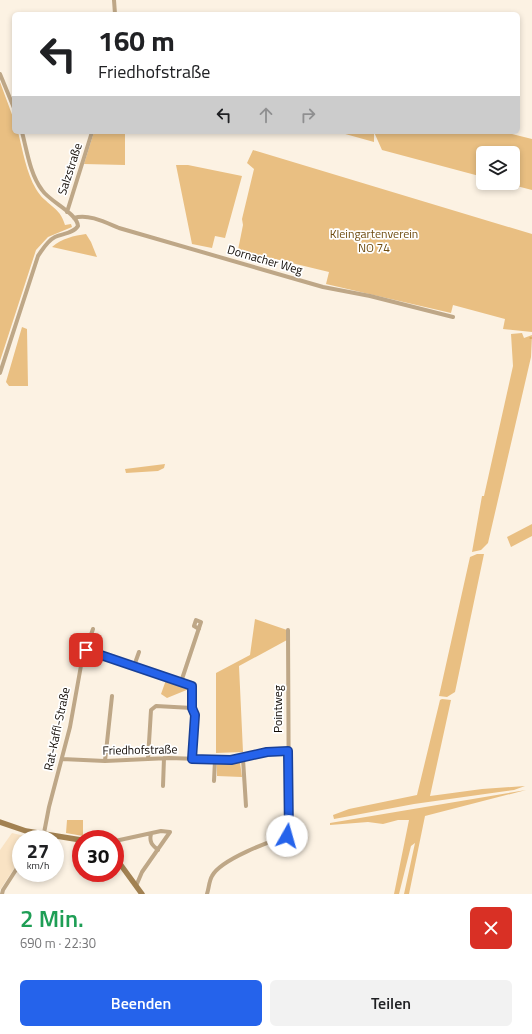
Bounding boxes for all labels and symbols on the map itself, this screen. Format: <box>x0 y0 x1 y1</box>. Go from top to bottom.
street label: Salzstraße <box>52 140 87 197</box>
park label: Kleingartenverein NO 74 <box>330 224 418 257</box>
street label: Dornacher Weg <box>225 240 305 279</box>
pin <box>69 633 103 667</box>
street label: Rat-Kaffl-Straße <box>38 685 75 772</box>
street label: Pointweg <box>268 685 287 733</box>
street label: Friedhofstraße <box>102 739 178 760</box>
position arrow <box>266 815 308 857</box>
speed limit sign: 30 <box>72 830 124 882</box>

